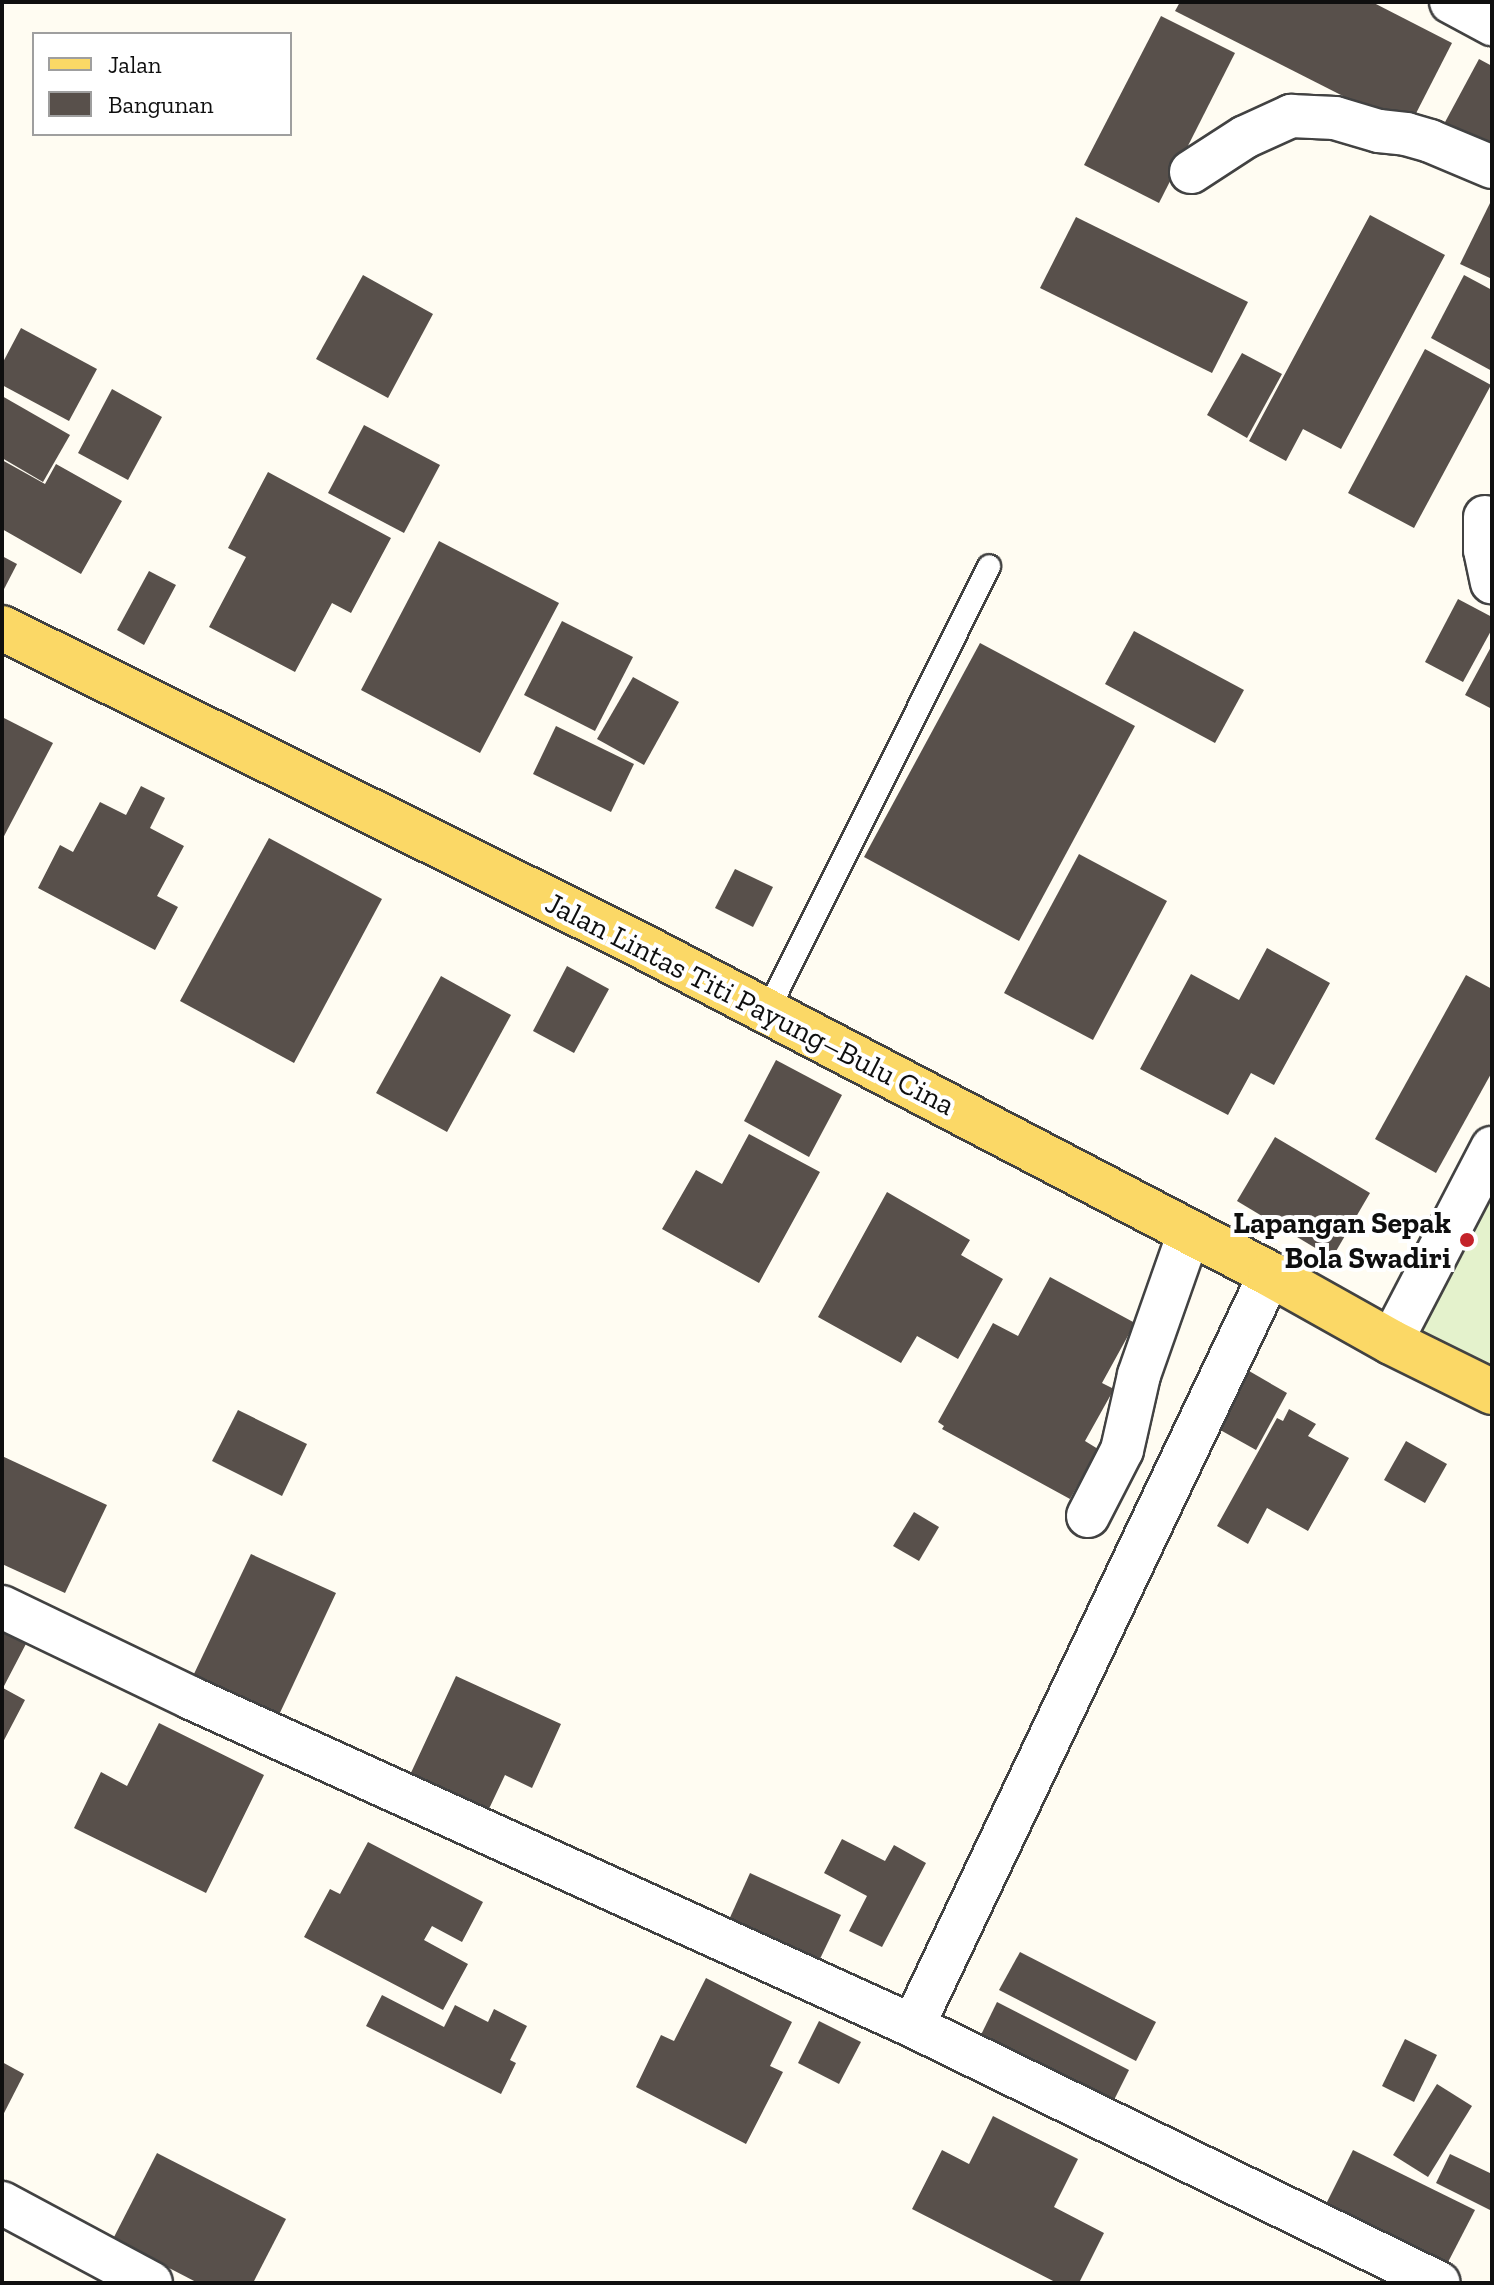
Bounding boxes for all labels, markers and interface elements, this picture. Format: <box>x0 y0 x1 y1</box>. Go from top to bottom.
legend <box>32 32 292 136</box>
text: Jalan <box>108 50 162 79</box>
text: Bangunan <box>108 90 214 119</box>
street label: Jalan Lintas Titi Payung–Bulu Cina <box>539 885 961 1123</box>
place label: Lapangan Sepak Bola Swadiri <box>1233 1205 1451 1276</box>
marker: Lapangan Sepak Bola Swadiri <box>1458 1231 1476 1249</box>

